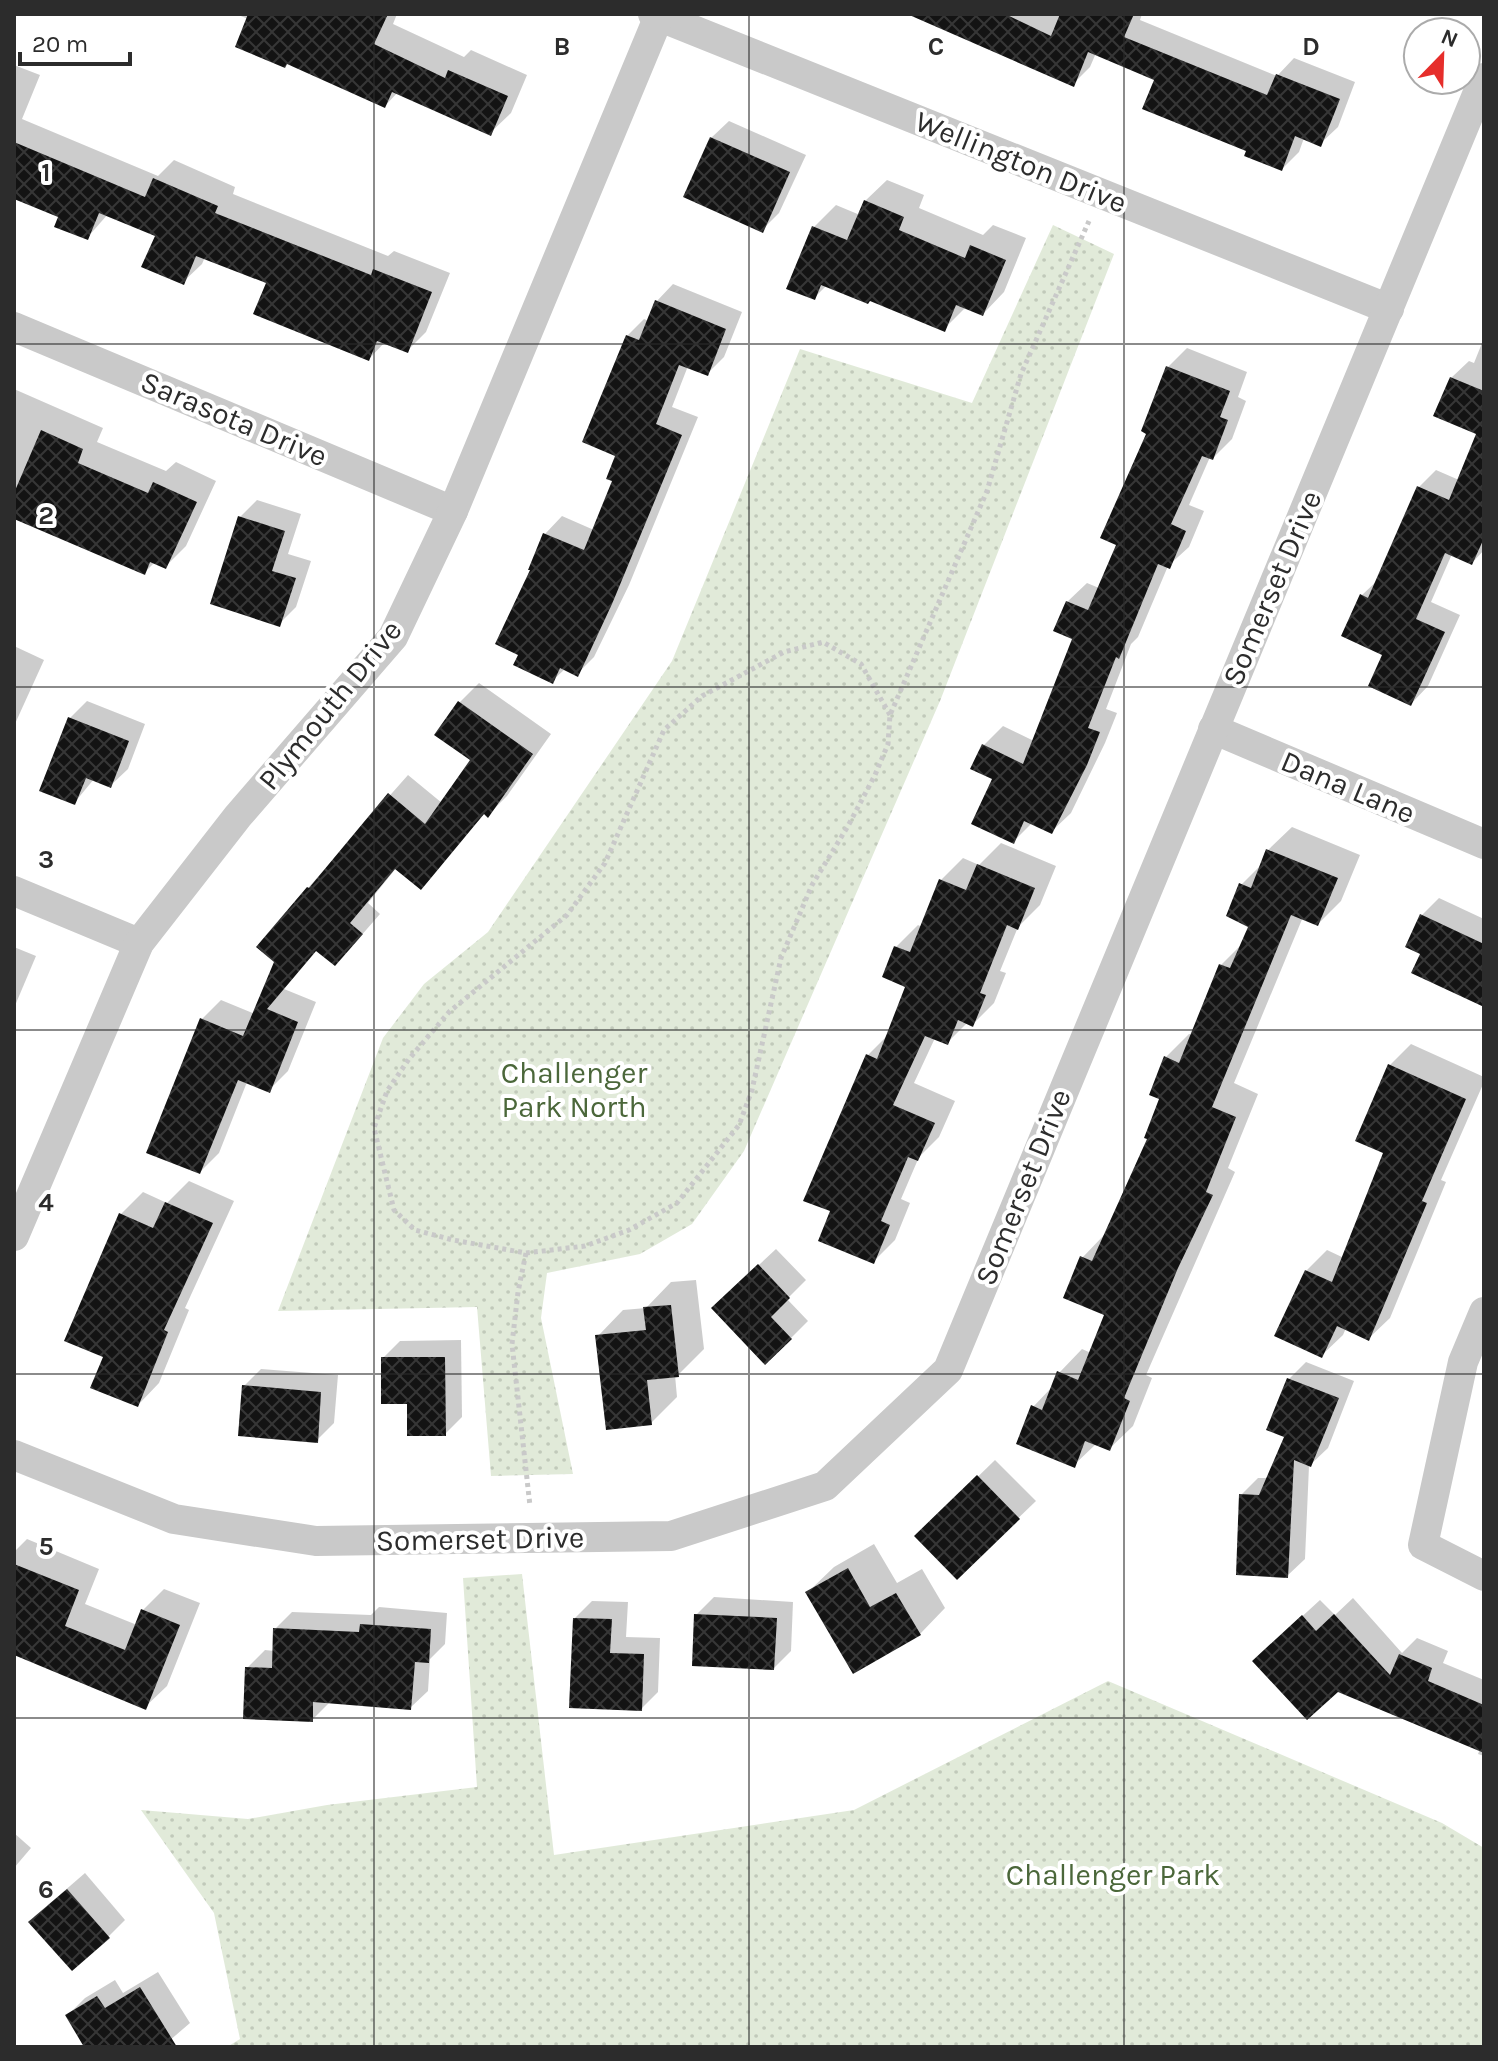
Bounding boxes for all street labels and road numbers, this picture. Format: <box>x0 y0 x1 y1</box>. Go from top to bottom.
street label: Wellington Drive <box>910 103 1132 221</box>
street label: Sarasota Drive <box>135 364 333 474</box>
street label: Somerset Drive <box>1215 485 1329 691</box>
street label: Plymouth Drive <box>251 613 409 797</box>
street label: Dana Lane <box>1276 743 1420 831</box>
street label: Somerset Drive <box>967 1084 1079 1290</box>
street label: Somerset Drive <box>375 1519 585 1559</box>

